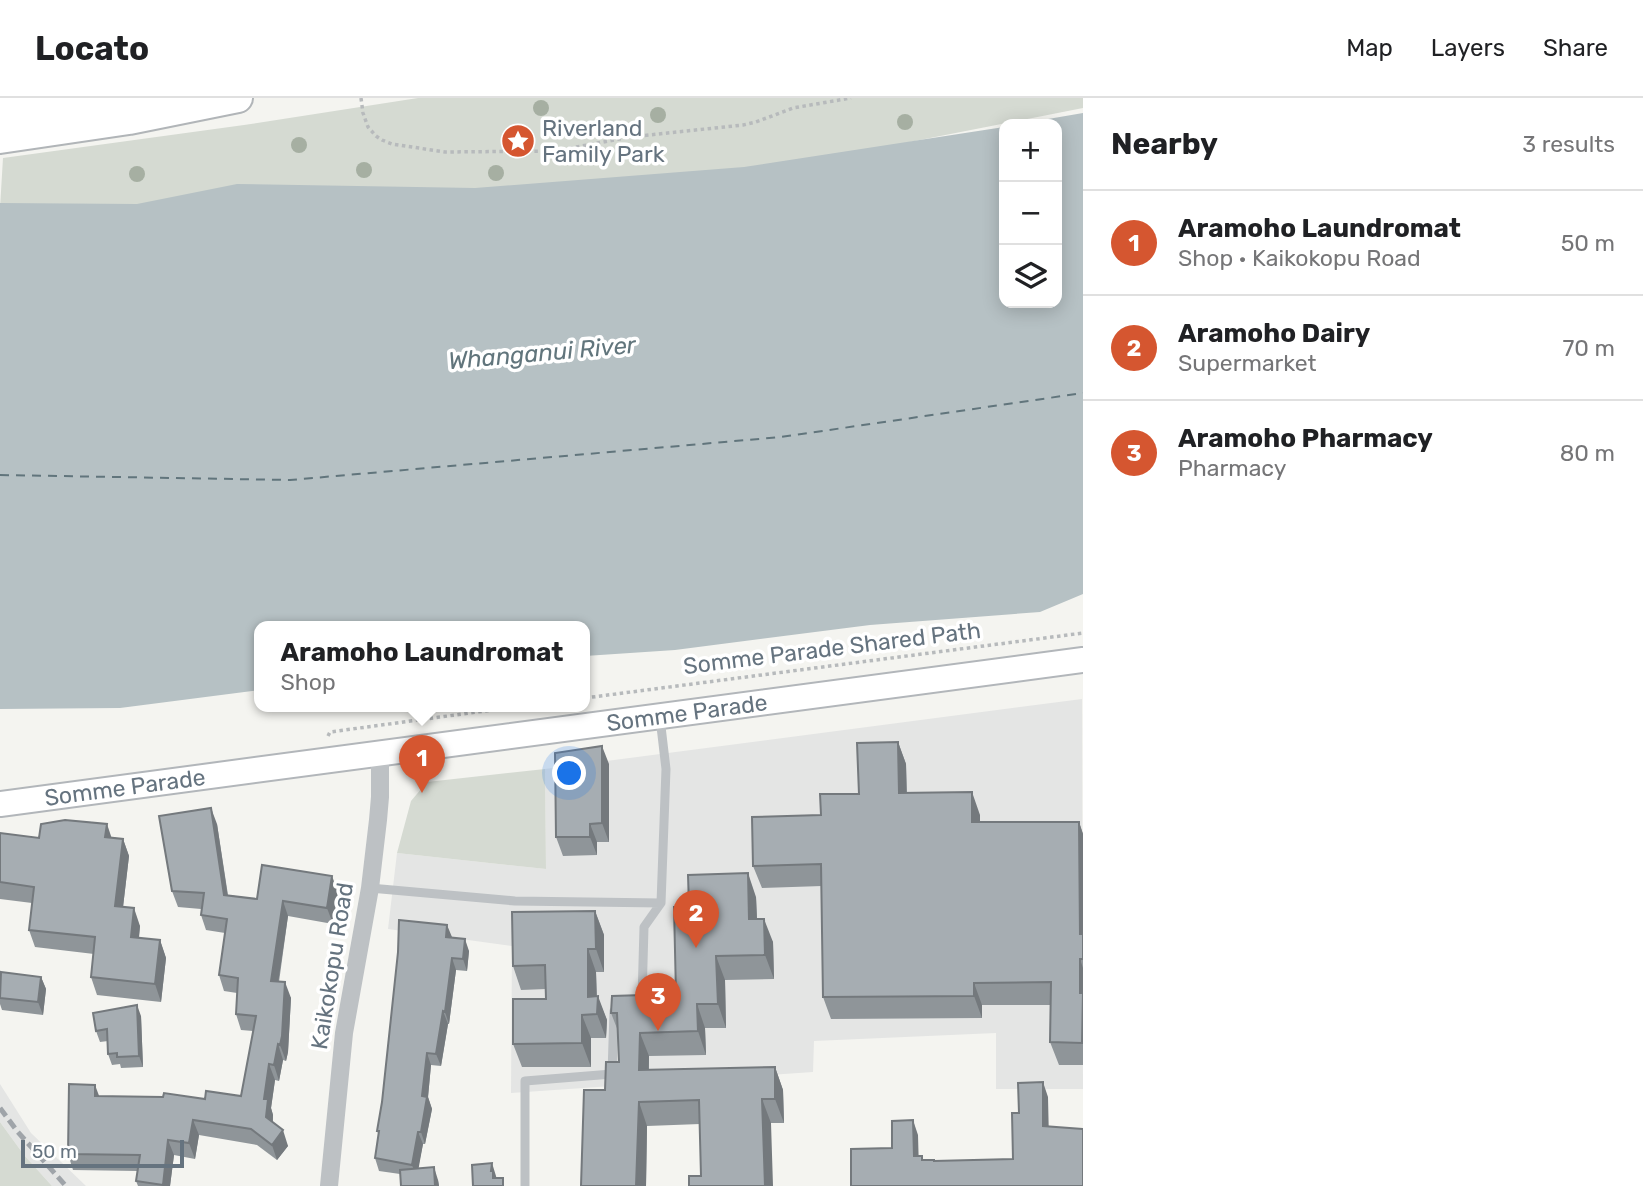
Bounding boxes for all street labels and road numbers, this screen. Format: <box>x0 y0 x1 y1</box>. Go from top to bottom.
street label: Somme Parade Shared Path <box>682 616 982 680</box>
street label: Somme Parade <box>605 688 769 737</box>
street label: Somme Parade <box>43 763 207 812</box>
street label: Kaikokopu Road <box>305 881 359 1051</box>

